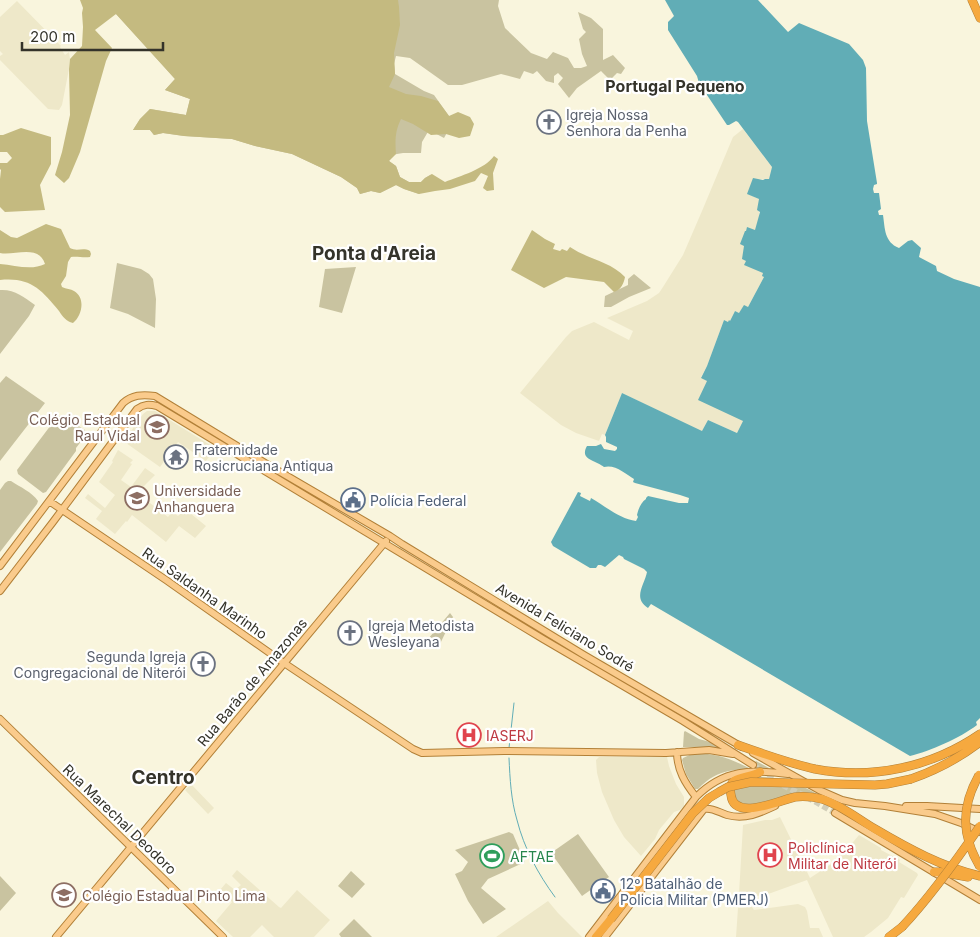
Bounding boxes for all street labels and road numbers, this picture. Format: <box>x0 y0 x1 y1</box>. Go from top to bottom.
street label: Rua Saldanha Marinho <box>139 543 271 643</box>
street label: Avenida Feliciano Sodré <box>493 579 637 675</box>
street label: Rua Barão de Amazonas <box>194 615 310 749</box>
street label: Rua Marechal Deodoro <box>60 760 180 878</box>

